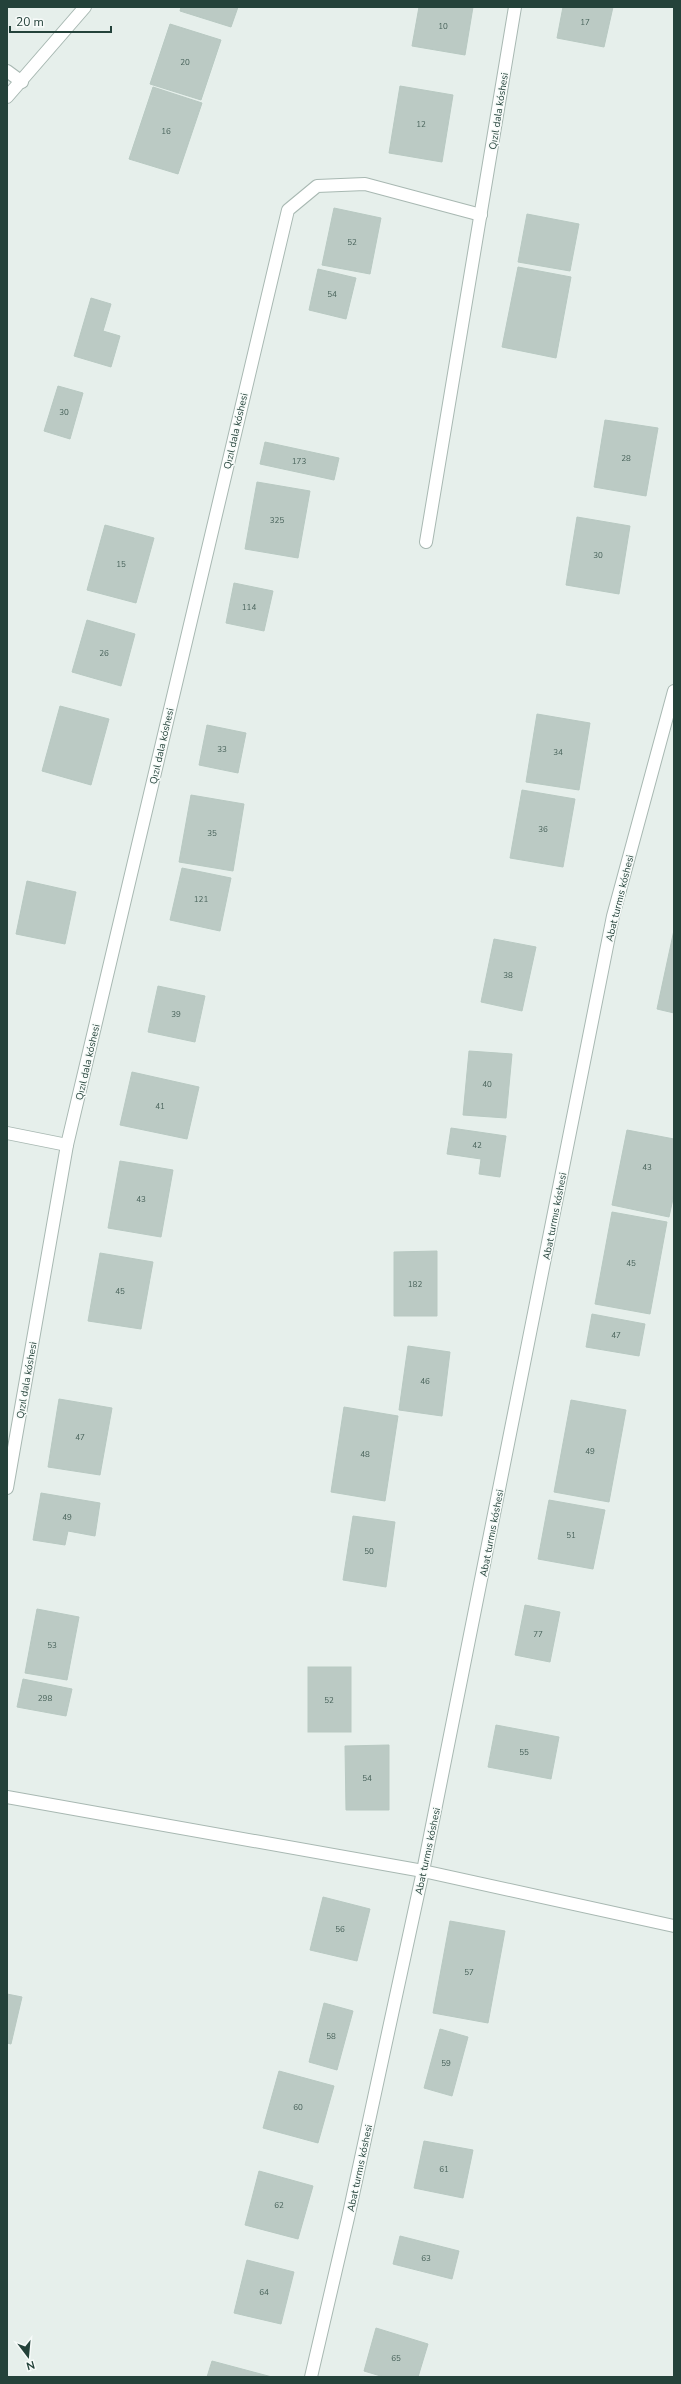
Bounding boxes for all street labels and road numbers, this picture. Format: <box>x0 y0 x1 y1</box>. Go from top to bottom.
street label: Qızıl dala kóshesi <box>486 72 512 151</box>
street label: Qızıl dala kóshesi <box>220 392 252 471</box>
street label: Qızıl dala kóshesi <box>146 707 178 786</box>
street label: Abat turmıs kóshesi <box>602 853 638 943</box>
street label: Qızıl dala kóshesi <box>72 1023 104 1102</box>
street label: Abat turmıs kóshesi <box>540 1171 570 1261</box>
street label: Qızıl dala kóshesi <box>13 1341 41 1420</box>
street label: Abat turmıs kóshesi <box>477 1488 507 1578</box>
street label: Abat turmıs kóshesi <box>412 1806 444 1896</box>
street label: Abat turmıs kóshesi <box>344 2123 376 2213</box>

